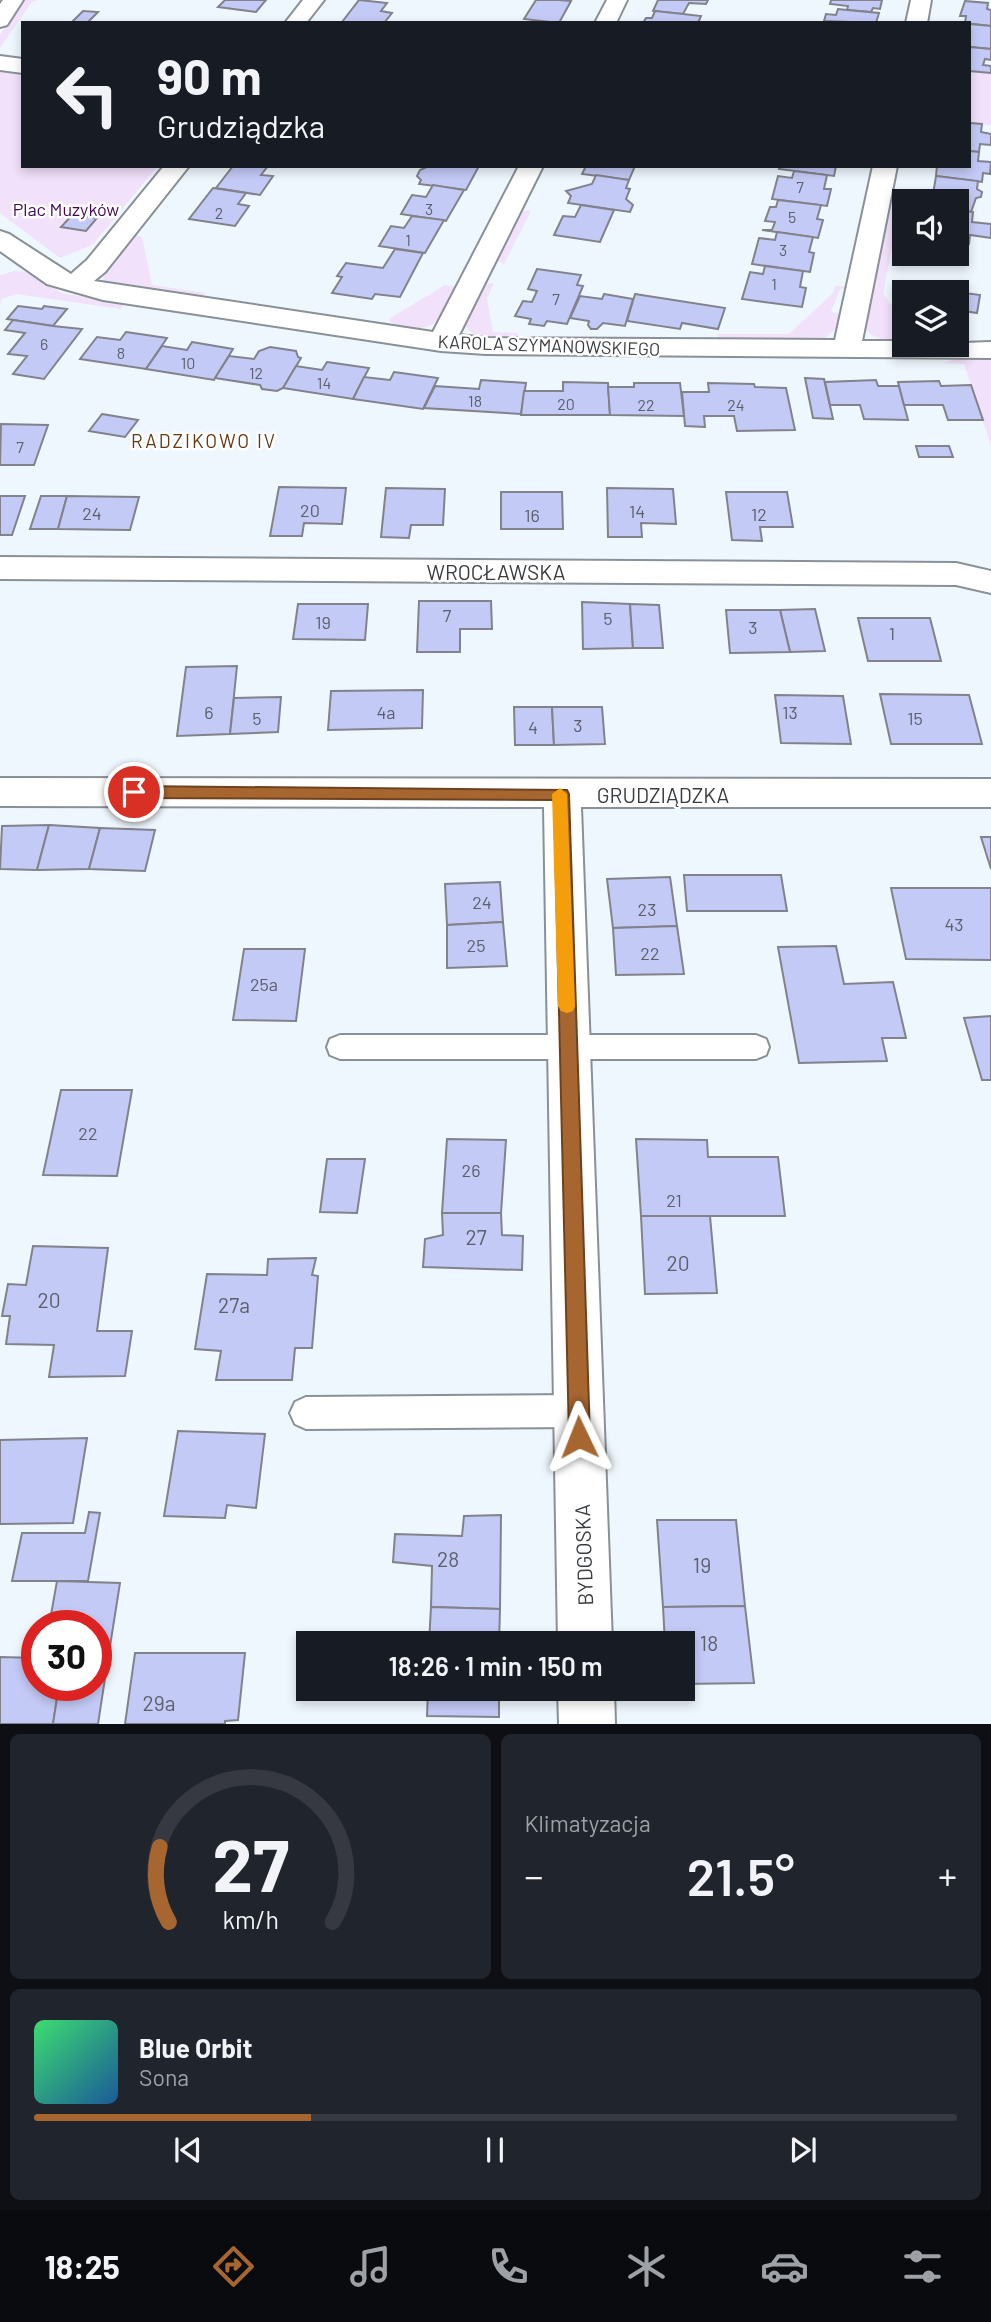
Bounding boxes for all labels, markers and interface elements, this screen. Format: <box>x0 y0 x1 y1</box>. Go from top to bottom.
text: 90 m <box>157 46 262 105</box>
icon: left <box>42 49 133 140</box>
text: Grudziądzka <box>157 106 325 144</box>
house number: 7 <box>796 177 804 196</box>
map controls <box>892 189 969 357</box>
button: sound <box>892 189 969 266</box>
park label: Plac Muzyków <box>13 198 119 220</box>
house number: 3 <box>425 199 433 218</box>
house number: 2 <box>215 203 223 222</box>
house number: 5 <box>788 207 796 226</box>
house number: 1 <box>405 230 411 249</box>
house number: 3 <box>779 240 787 259</box>
house number: 1 <box>771 274 777 293</box>
button: layers <box>892 280 969 357</box>
house number: 7 <box>552 289 560 308</box>
street label: KAROLA SZYMANOWSKIEGO <box>437 330 661 360</box>
house number: 6 <box>40 334 48 353</box>
house number: 8 <box>117 343 125 362</box>
house number: 10 <box>181 353 195 372</box>
house number: 12 <box>249 363 263 382</box>
house number: 14 <box>317 373 331 392</box>
house number: 18 <box>468 391 482 410</box>
house number: 20 <box>557 394 575 413</box>
house number: 22 <box>637 395 655 414</box>
house number: 24 <box>727 395 745 414</box>
district label: RADZIKOWO IV <box>131 429 277 452</box>
house number: 7 <box>16 437 24 456</box>
house number: 20 <box>300 499 320 521</box>
house number: 14 <box>629 500 645 522</box>
house number: 24 <box>82 502 102 524</box>
house number: 12 <box>751 503 767 525</box>
house number: 16 <box>524 504 540 526</box>
street label: WROCŁAWSKA <box>427 559 566 584</box>
house number: 7 <box>443 604 452 626</box>
house number: 5 <box>603 607 613 629</box>
house number: 19 <box>315 611 331 633</box>
house number: 3 <box>748 616 758 638</box>
house number: 1 <box>889 622 895 644</box>
house number: 6 <box>204 701 214 723</box>
house number: 4a <box>376 701 396 723</box>
house number: 13 <box>782 701 798 723</box>
house number: 5 <box>252 707 262 729</box>
house number: 15 <box>907 707 923 729</box>
house number: 3 <box>573 714 583 736</box>
house number: 4 <box>528 716 538 738</box>
pin <box>104 762 164 822</box>
icon: arrive <box>115 773 153 811</box>
street label: GRUDZIĄDZKA <box>597 782 730 807</box>
house number: 24 <box>472 891 492 913</box>
house number: 23 <box>638 898 656 920</box>
house number: 43 <box>944 913 964 935</box>
house number: 25 <box>467 934 485 956</box>
house number: 22 <box>640 942 660 964</box>
house number: 25a <box>250 973 278 995</box>
house number: 22 <box>78 1122 98 1144</box>
house number: 26 <box>462 1159 480 1181</box>
house number: 21 <box>666 1189 682 1211</box>
house number: 27 <box>465 1224 487 1249</box>
house number: 20 <box>666 1250 690 1275</box>
house number: 20 <box>37 1287 61 1312</box>
house number: 27a <box>218 1292 250 1317</box>
position arrow <box>542 1400 616 1474</box>
street label: BYDGOSKA <box>569 1503 597 1606</box>
house number: 28 <box>437 1546 459 1571</box>
house number: 19 <box>693 1552 711 1577</box>
speed limit sign: 30 <box>21 1610 112 1701</box>
house number: 18 <box>700 1630 718 1655</box>
text: 18:26 · 1 min · 150 m <box>388 1650 603 1681</box>
house number: 29a <box>143 1690 175 1715</box>
text: Klimatyzacja <box>525 1809 651 1837</box>
text: 27 <box>212 1820 289 1908</box>
text: 21.5° <box>687 1844 795 1906</box>
text: − <box>525 1852 544 1898</box>
text: + <box>938 1852 957 1898</box>
text: km/h <box>222 1904 279 1934</box>
text: Blue Orbit <box>139 2032 252 2063</box>
text: Sona <box>139 2063 189 2091</box>
icon: previous <box>169 2131 207 2169</box>
icon: pause <box>476 2131 514 2169</box>
icon: next <box>784 2131 822 2169</box>
icon: directions <box>209 2242 258 2291</box>
icon: music <box>346 2242 395 2291</box>
icon: phone <box>484 2242 533 2291</box>
icon: climate <box>622 2242 671 2291</box>
icon: car <box>760 2242 809 2291</box>
icon: filters <box>898 2242 947 2291</box>
text: 18:25 <box>44 2247 120 2285</box>

